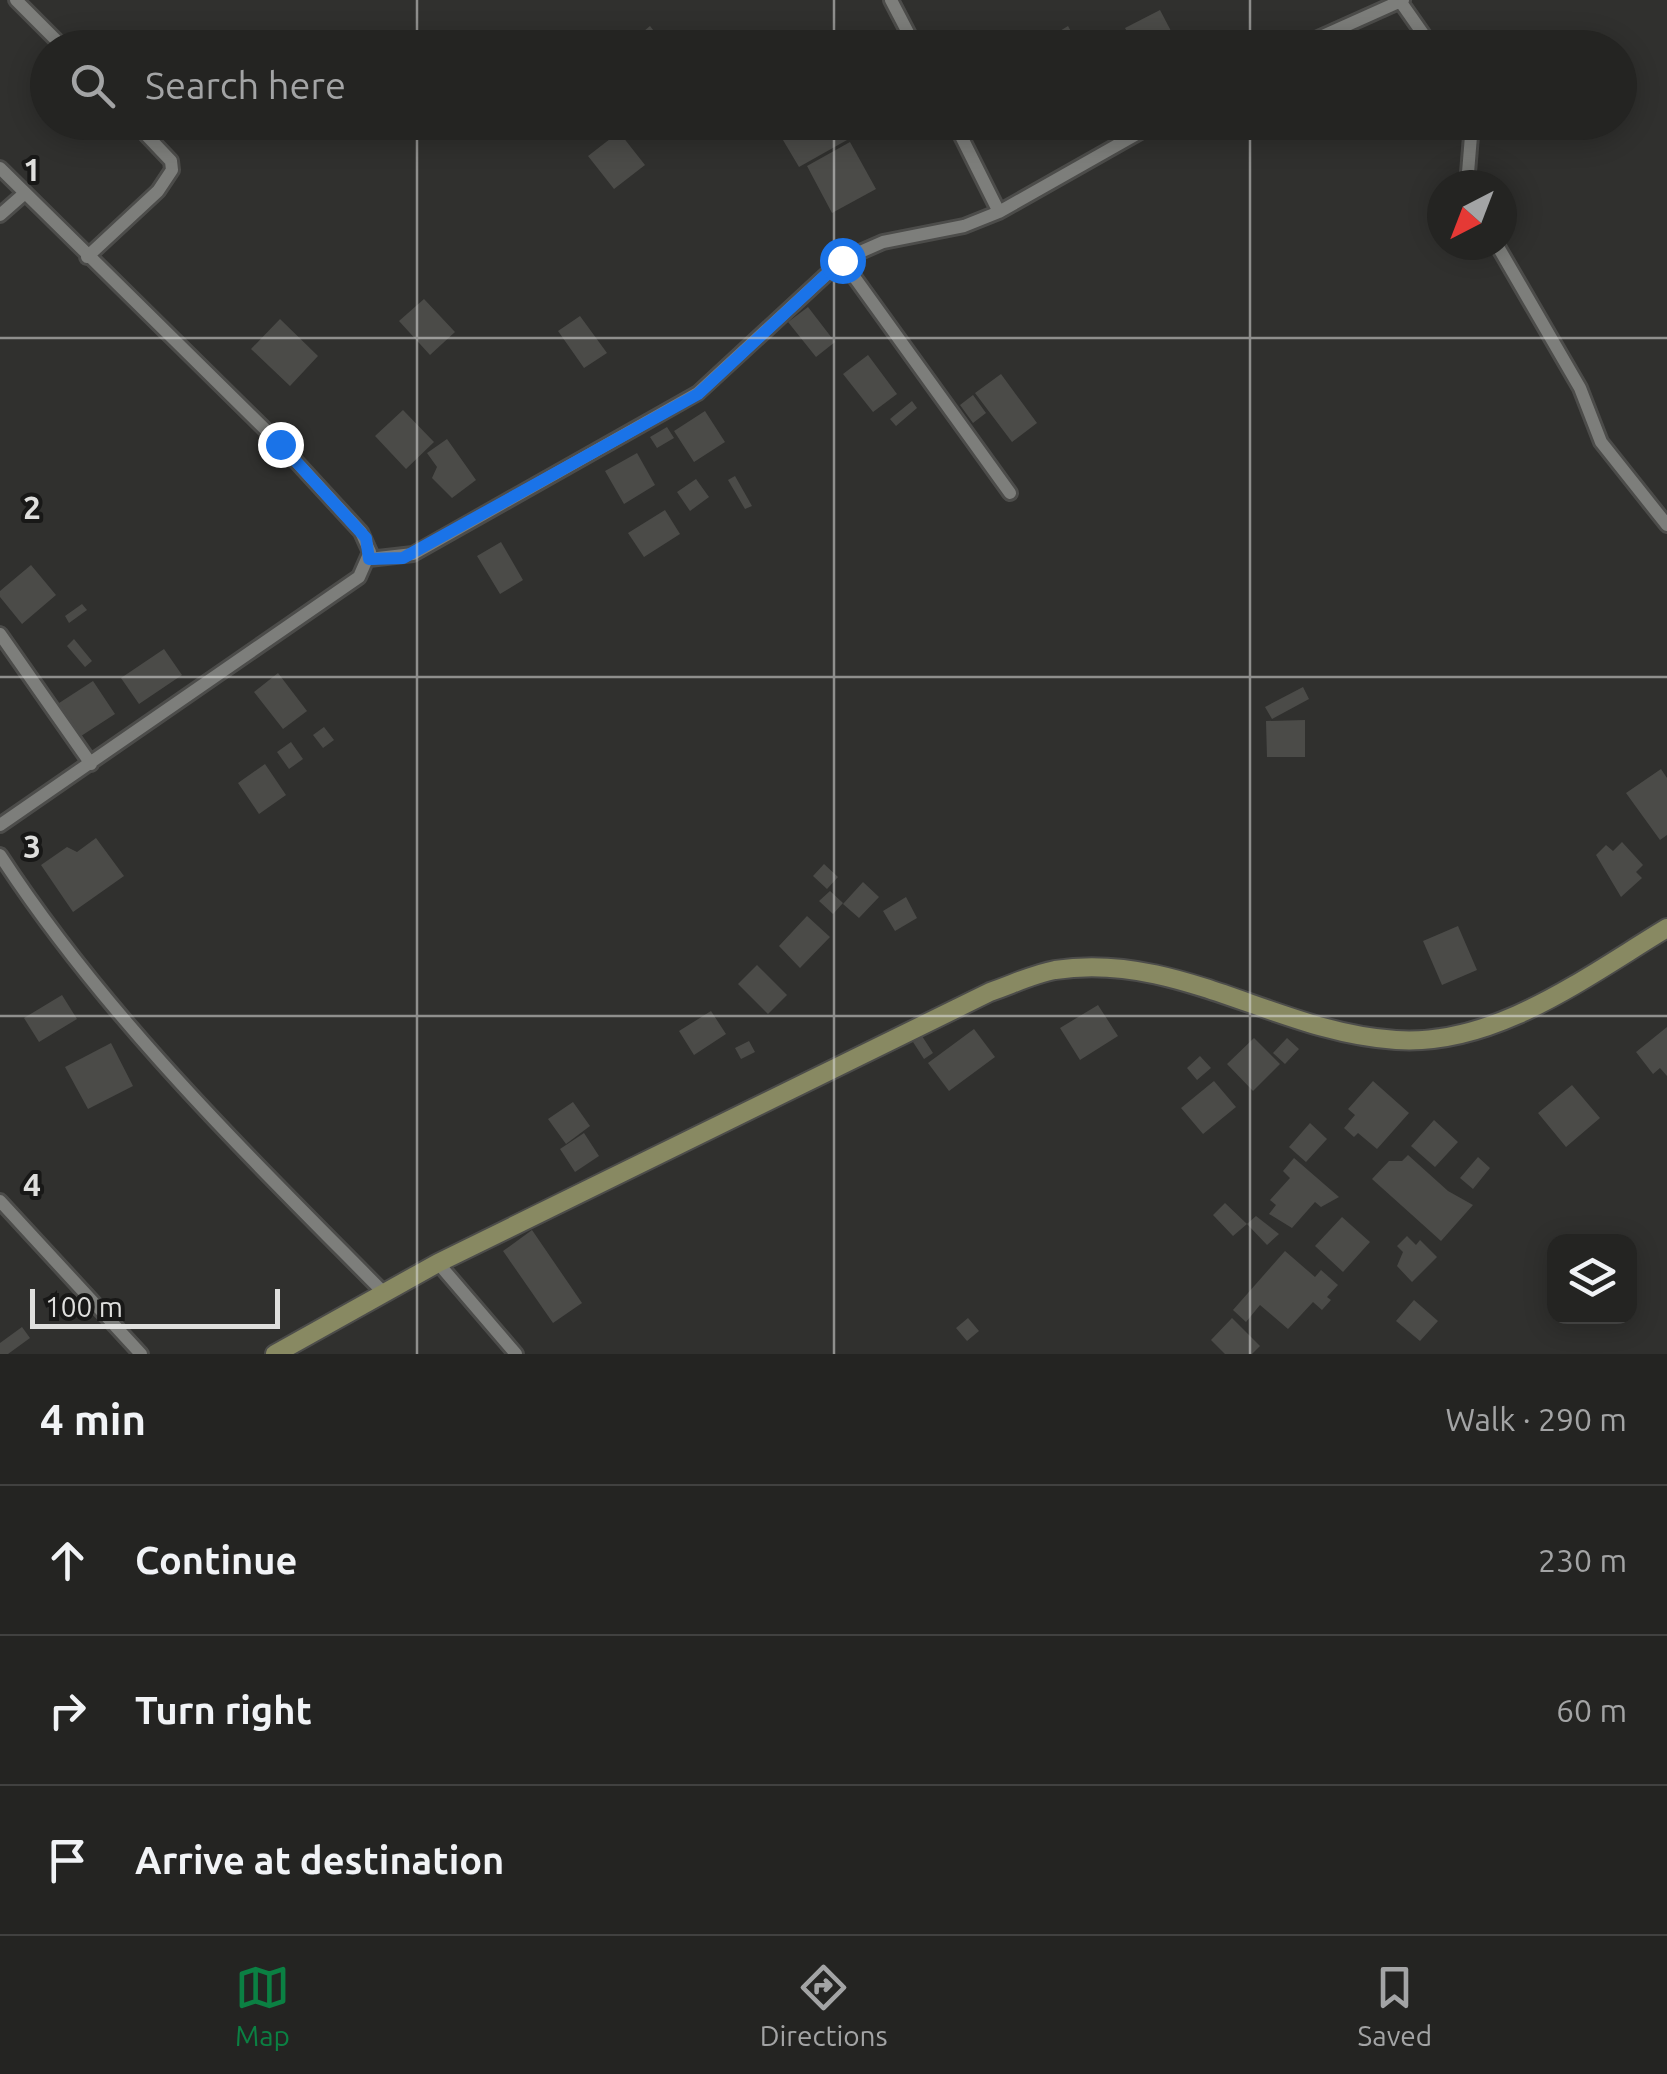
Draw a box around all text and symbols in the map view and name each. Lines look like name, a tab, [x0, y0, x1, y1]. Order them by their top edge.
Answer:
search box	[30, 30, 1637, 140]
icon: search	[65, 58, 120, 113]
text: Search here	[145, 64, 346, 106]
text: 1	[23, 151, 41, 187]
north arrow	[1427, 170, 1517, 260]
route start	[820, 238, 866, 284]
route end	[258, 422, 304, 468]
text: 2	[23, 489, 41, 525]
text: 3	[23, 828, 41, 864]
text: 4	[23, 1166, 41, 1202]
map controls	[1547, 1234, 1637, 1324]
button: layers	[1547, 1234, 1637, 1324]
scale bar	[30, 1284, 280, 1328]
text: 100 m	[45, 1291, 123, 1322]
text: 4 min	[40, 1396, 146, 1443]
text: Walk · 290 m	[1445, 1401, 1627, 1437]
icon: ahead	[40, 1533, 95, 1588]
text: Continue	[135, 1539, 297, 1581]
text: 230 m	[1538, 1542, 1627, 1578]
icon: right	[40, 1683, 95, 1738]
text: Turn right	[135, 1689, 312, 1731]
text: 60 m	[1556, 1692, 1627, 1728]
icon: arrive	[40, 1833, 95, 1888]
text: Arrive at destination	[135, 1839, 504, 1881]
tab: Map	[235, 1960, 290, 2051]
tab: Directions	[760, 1960, 888, 2051]
tab: Saved	[1358, 1960, 1432, 2051]

